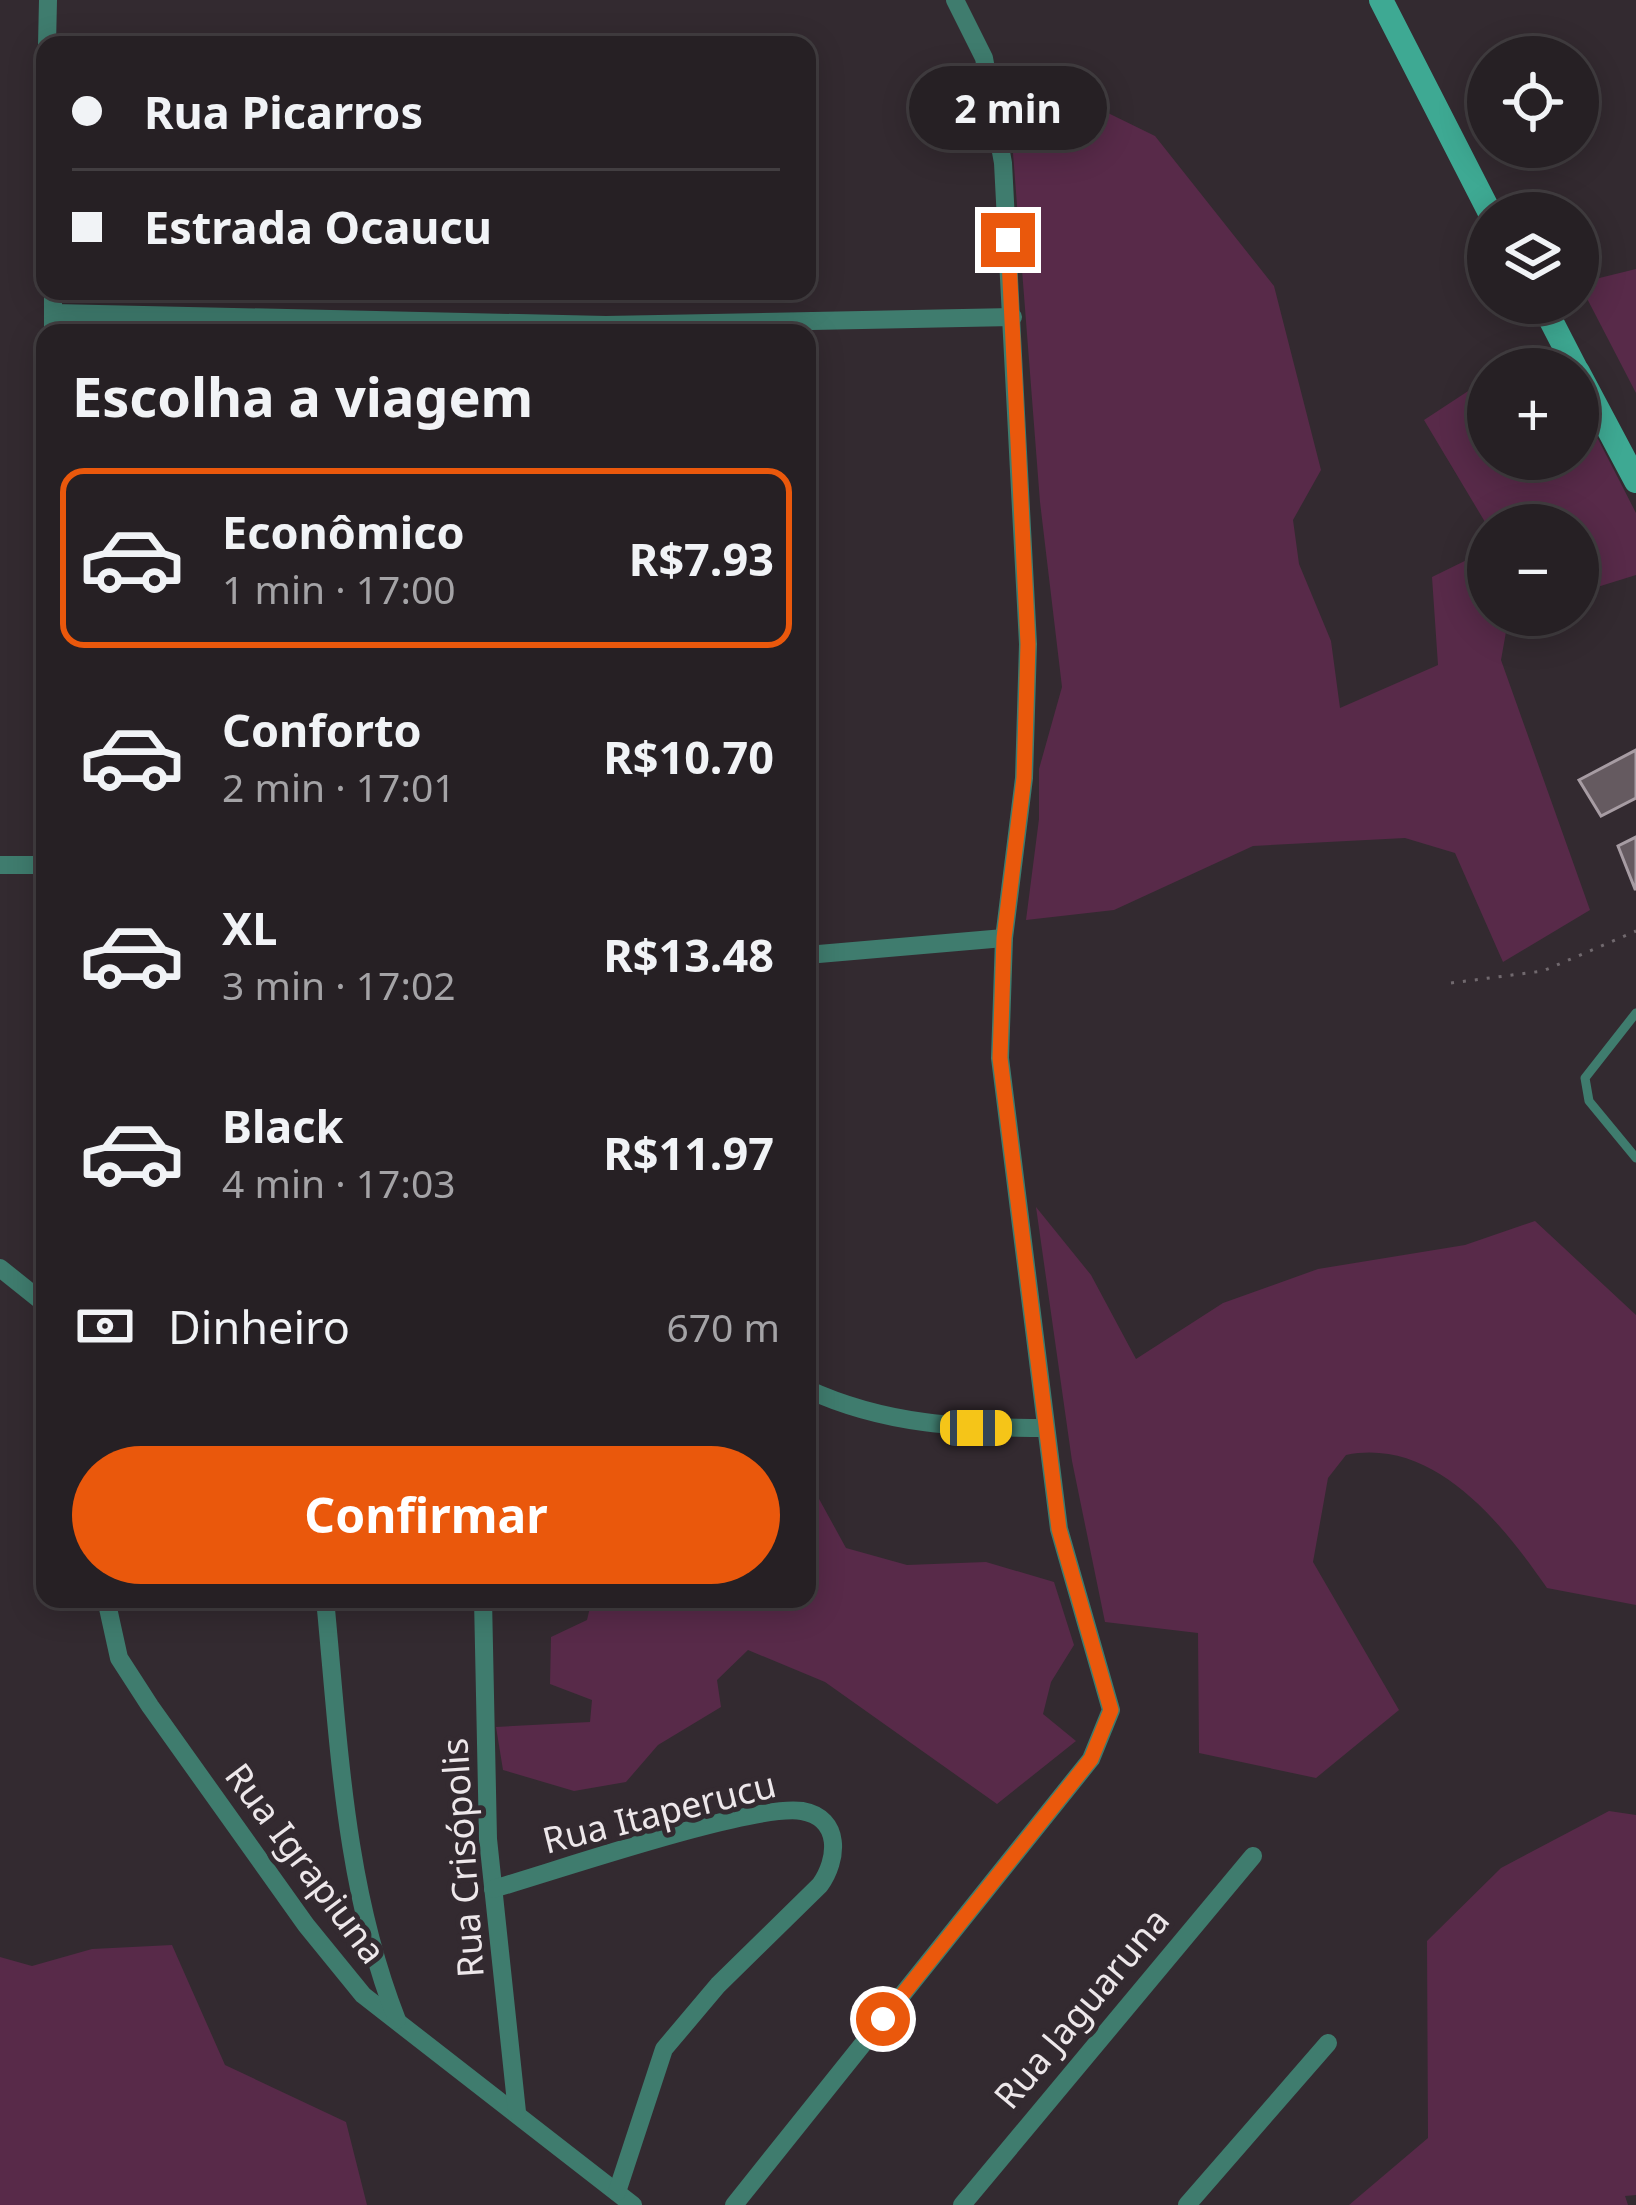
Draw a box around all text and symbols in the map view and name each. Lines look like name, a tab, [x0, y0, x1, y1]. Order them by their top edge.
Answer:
map controls	[1467, 36, 1599, 636]
button: locate	[1467, 36, 1599, 168]
callout: 2 min	[909, 66, 1107, 150]
text: Rua Picarros	[144, 81, 423, 142]
text: 2 min	[954, 81, 1062, 134]
button: layers	[1467, 192, 1599, 324]
text: Estrada Ocaucu	[144, 196, 492, 257]
route end	[981, 213, 1035, 267]
button: +	[1467, 348, 1599, 480]
text: Escolha a viagem	[72, 359, 533, 433]
text: Econômico	[222, 501, 465, 562]
icon: car	[78, 504, 186, 612]
button: −	[1467, 504, 1599, 636]
text: R$7.93	[629, 528, 774, 589]
text: 1 min · 17:00	[222, 562, 456, 615]
text: Conforto	[222, 699, 422, 760]
icon: car	[78, 702, 186, 810]
text: R$10.70	[603, 726, 774, 787]
text: 2 min · 17:01	[222, 760, 456, 813]
text: XL	[222, 897, 277, 958]
icon: car	[78, 900, 186, 1008]
text: R$13.48	[603, 924, 774, 985]
text: 3 min · 17:02	[222, 958, 456, 1011]
text: Black	[222, 1095, 343, 1156]
icon: car	[78, 1098, 186, 1206]
text: R$11.97	[603, 1122, 774, 1183]
text: 4 min · 17:03	[222, 1156, 456, 1209]
icon: cash	[72, 1293, 138, 1359]
text: Dinheiro	[168, 1296, 350, 1357]
text: 670 m	[666, 1300, 780, 1353]
car	[940, 1410, 1012, 1446]
button: Confirmar	[72, 1446, 780, 1584]
street label: Rua Crisópolis	[429, 1737, 495, 1979]
street label: Rua Igrapiuna	[215, 1753, 397, 1973]
street label: Rua Itaperucu	[537, 1759, 781, 1865]
street label: Rua Jaguaruna	[982, 1897, 1180, 2119]
route start	[856, 1992, 910, 2046]

